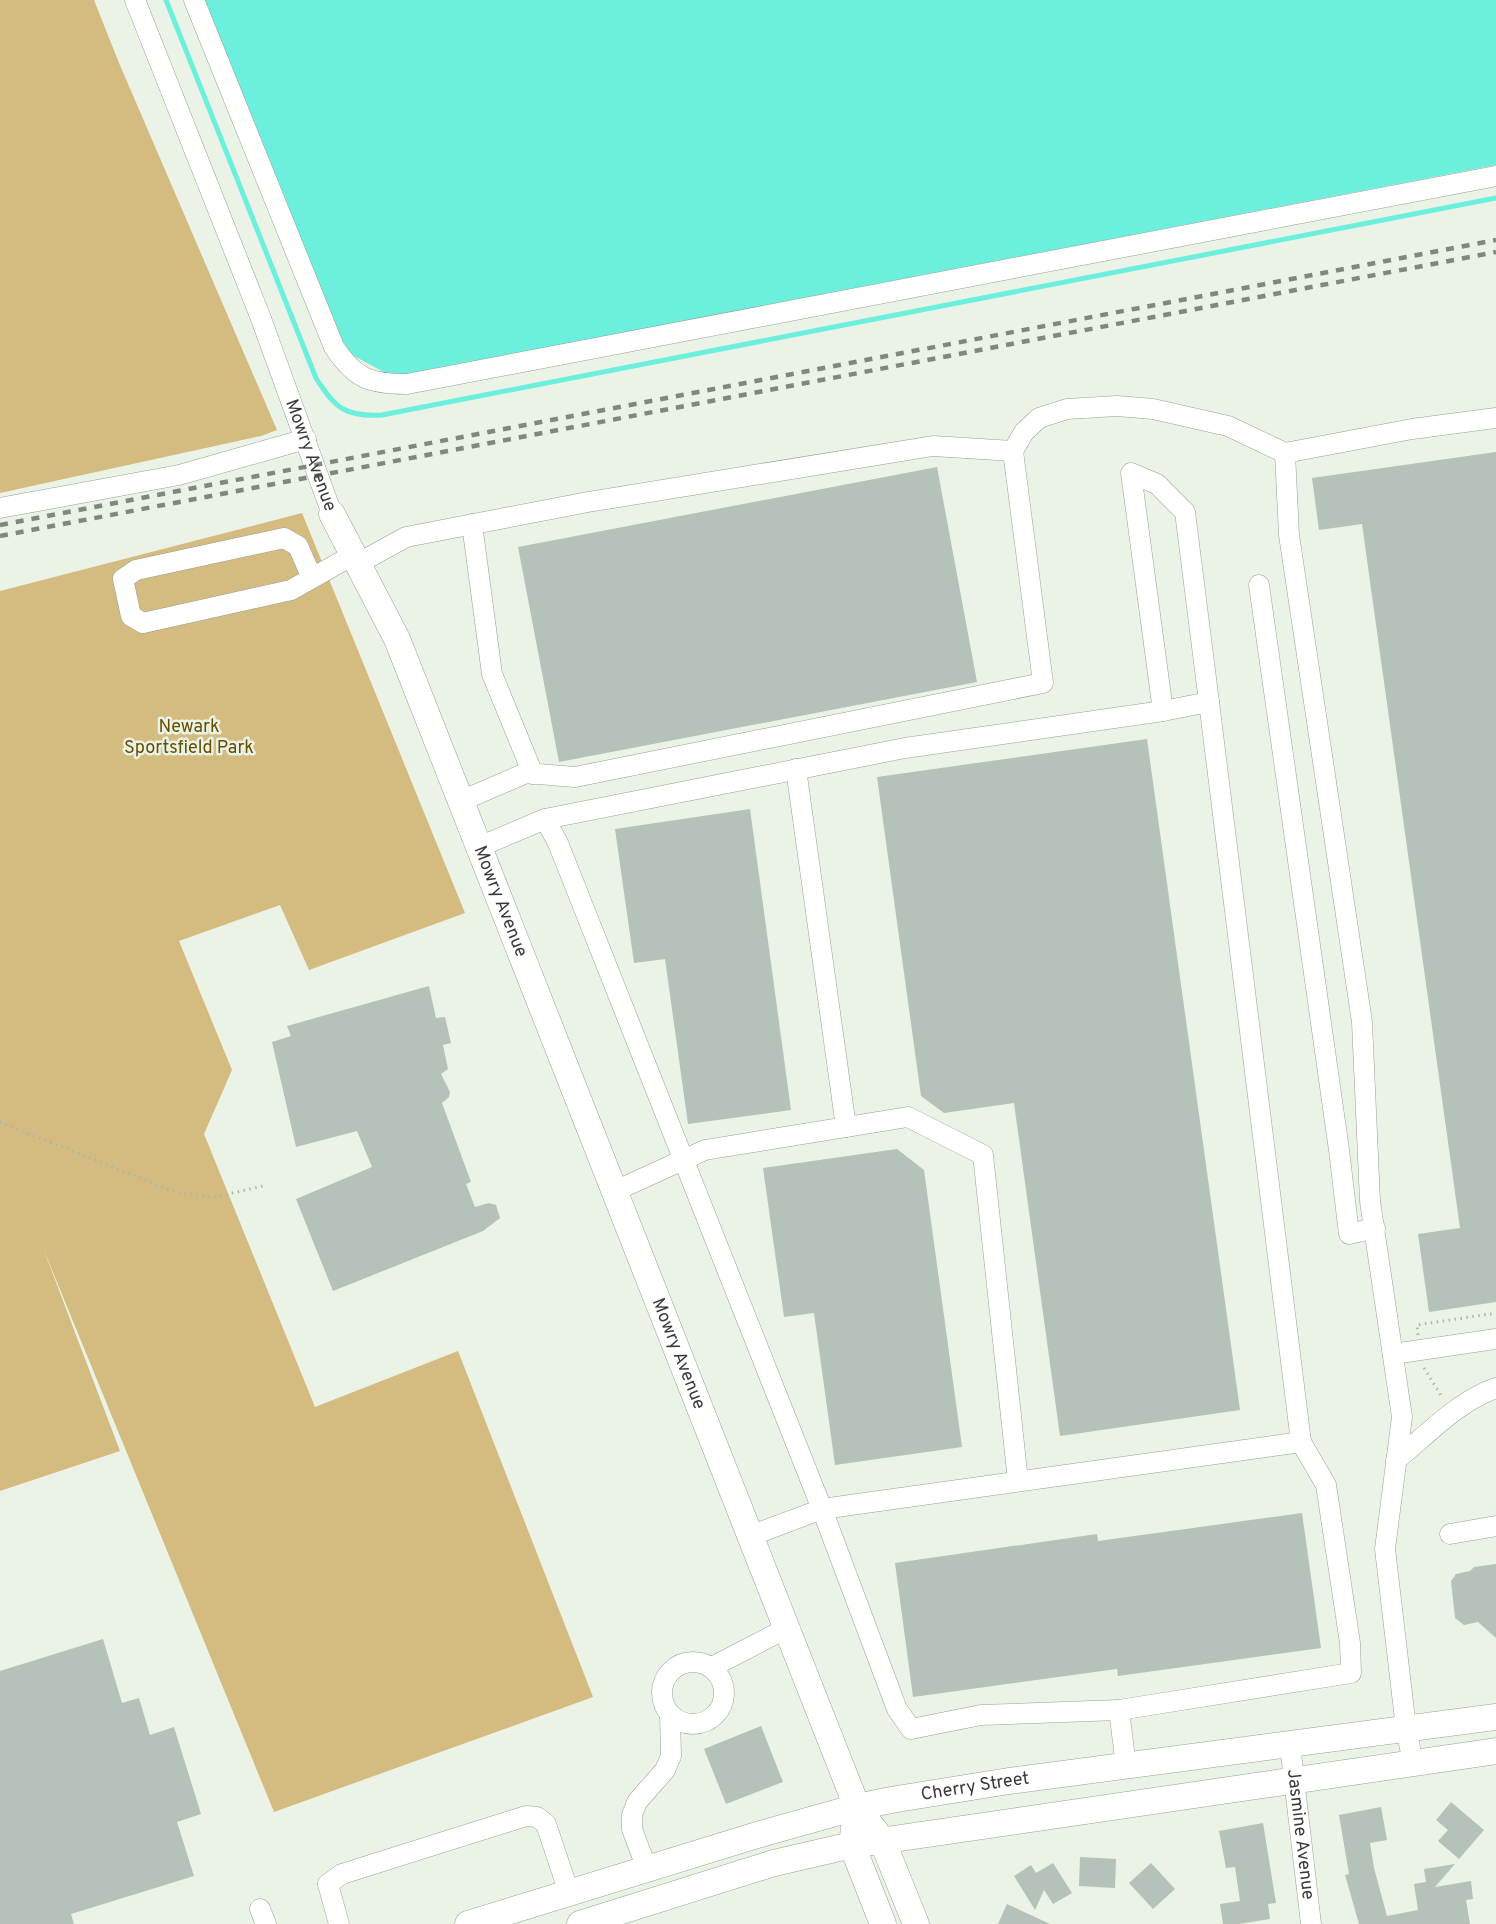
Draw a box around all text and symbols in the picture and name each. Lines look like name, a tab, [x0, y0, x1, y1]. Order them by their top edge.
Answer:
street label: Mowry Avenue	[280, 396, 342, 514]
park label: Newark Sportsfield Park	[124, 716, 254, 760]
street label: Mowry Avenue	[468, 843, 533, 960]
street label: Mowry Avenue	[646, 1295, 711, 1413]
street label: Cherry Street	[919, 1767, 1031, 1807]
street label: Jasmine Avenue	[1281, 1768, 1320, 1901]

